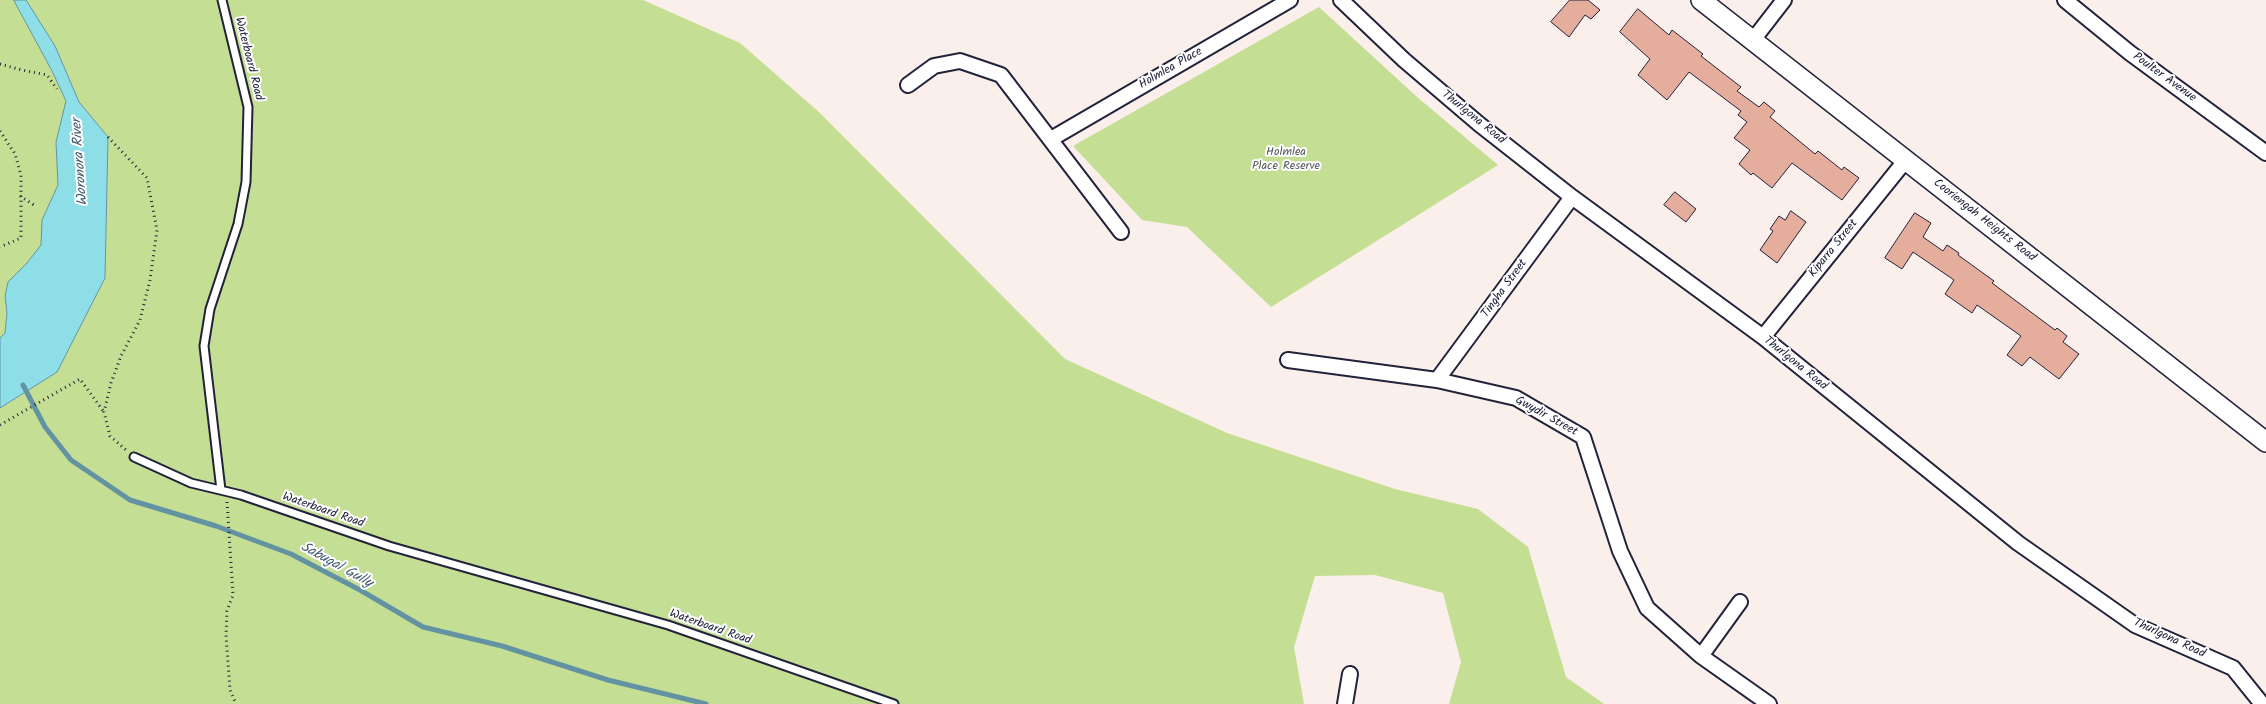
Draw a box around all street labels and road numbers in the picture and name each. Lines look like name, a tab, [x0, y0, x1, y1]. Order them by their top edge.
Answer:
street label: Waterboard Road	[231, 16, 265, 102]
street label: Holmlea Place	[1137, 45, 1205, 93]
street label: Poulter Avenue	[2130, 50, 2198, 106]
street label: Thurlgona Road	[1438, 88, 1508, 148]
street label: Cooriengah Heights Road	[1930, 176, 2038, 266]
street label: Kiparra Street	[1806, 217, 1862, 281]
street label: Tingha Street	[1479, 257, 1531, 321]
street label: Thurlgona Road	[1760, 334, 1830, 394]
street label: Gwydir Street	[1512, 394, 1580, 440]
street label: Waterboard Road	[280, 490, 366, 532]
street label: Waterboard Road	[667, 607, 753, 649]
street label: Thurlgona Road	[2131, 616, 2207, 662]

